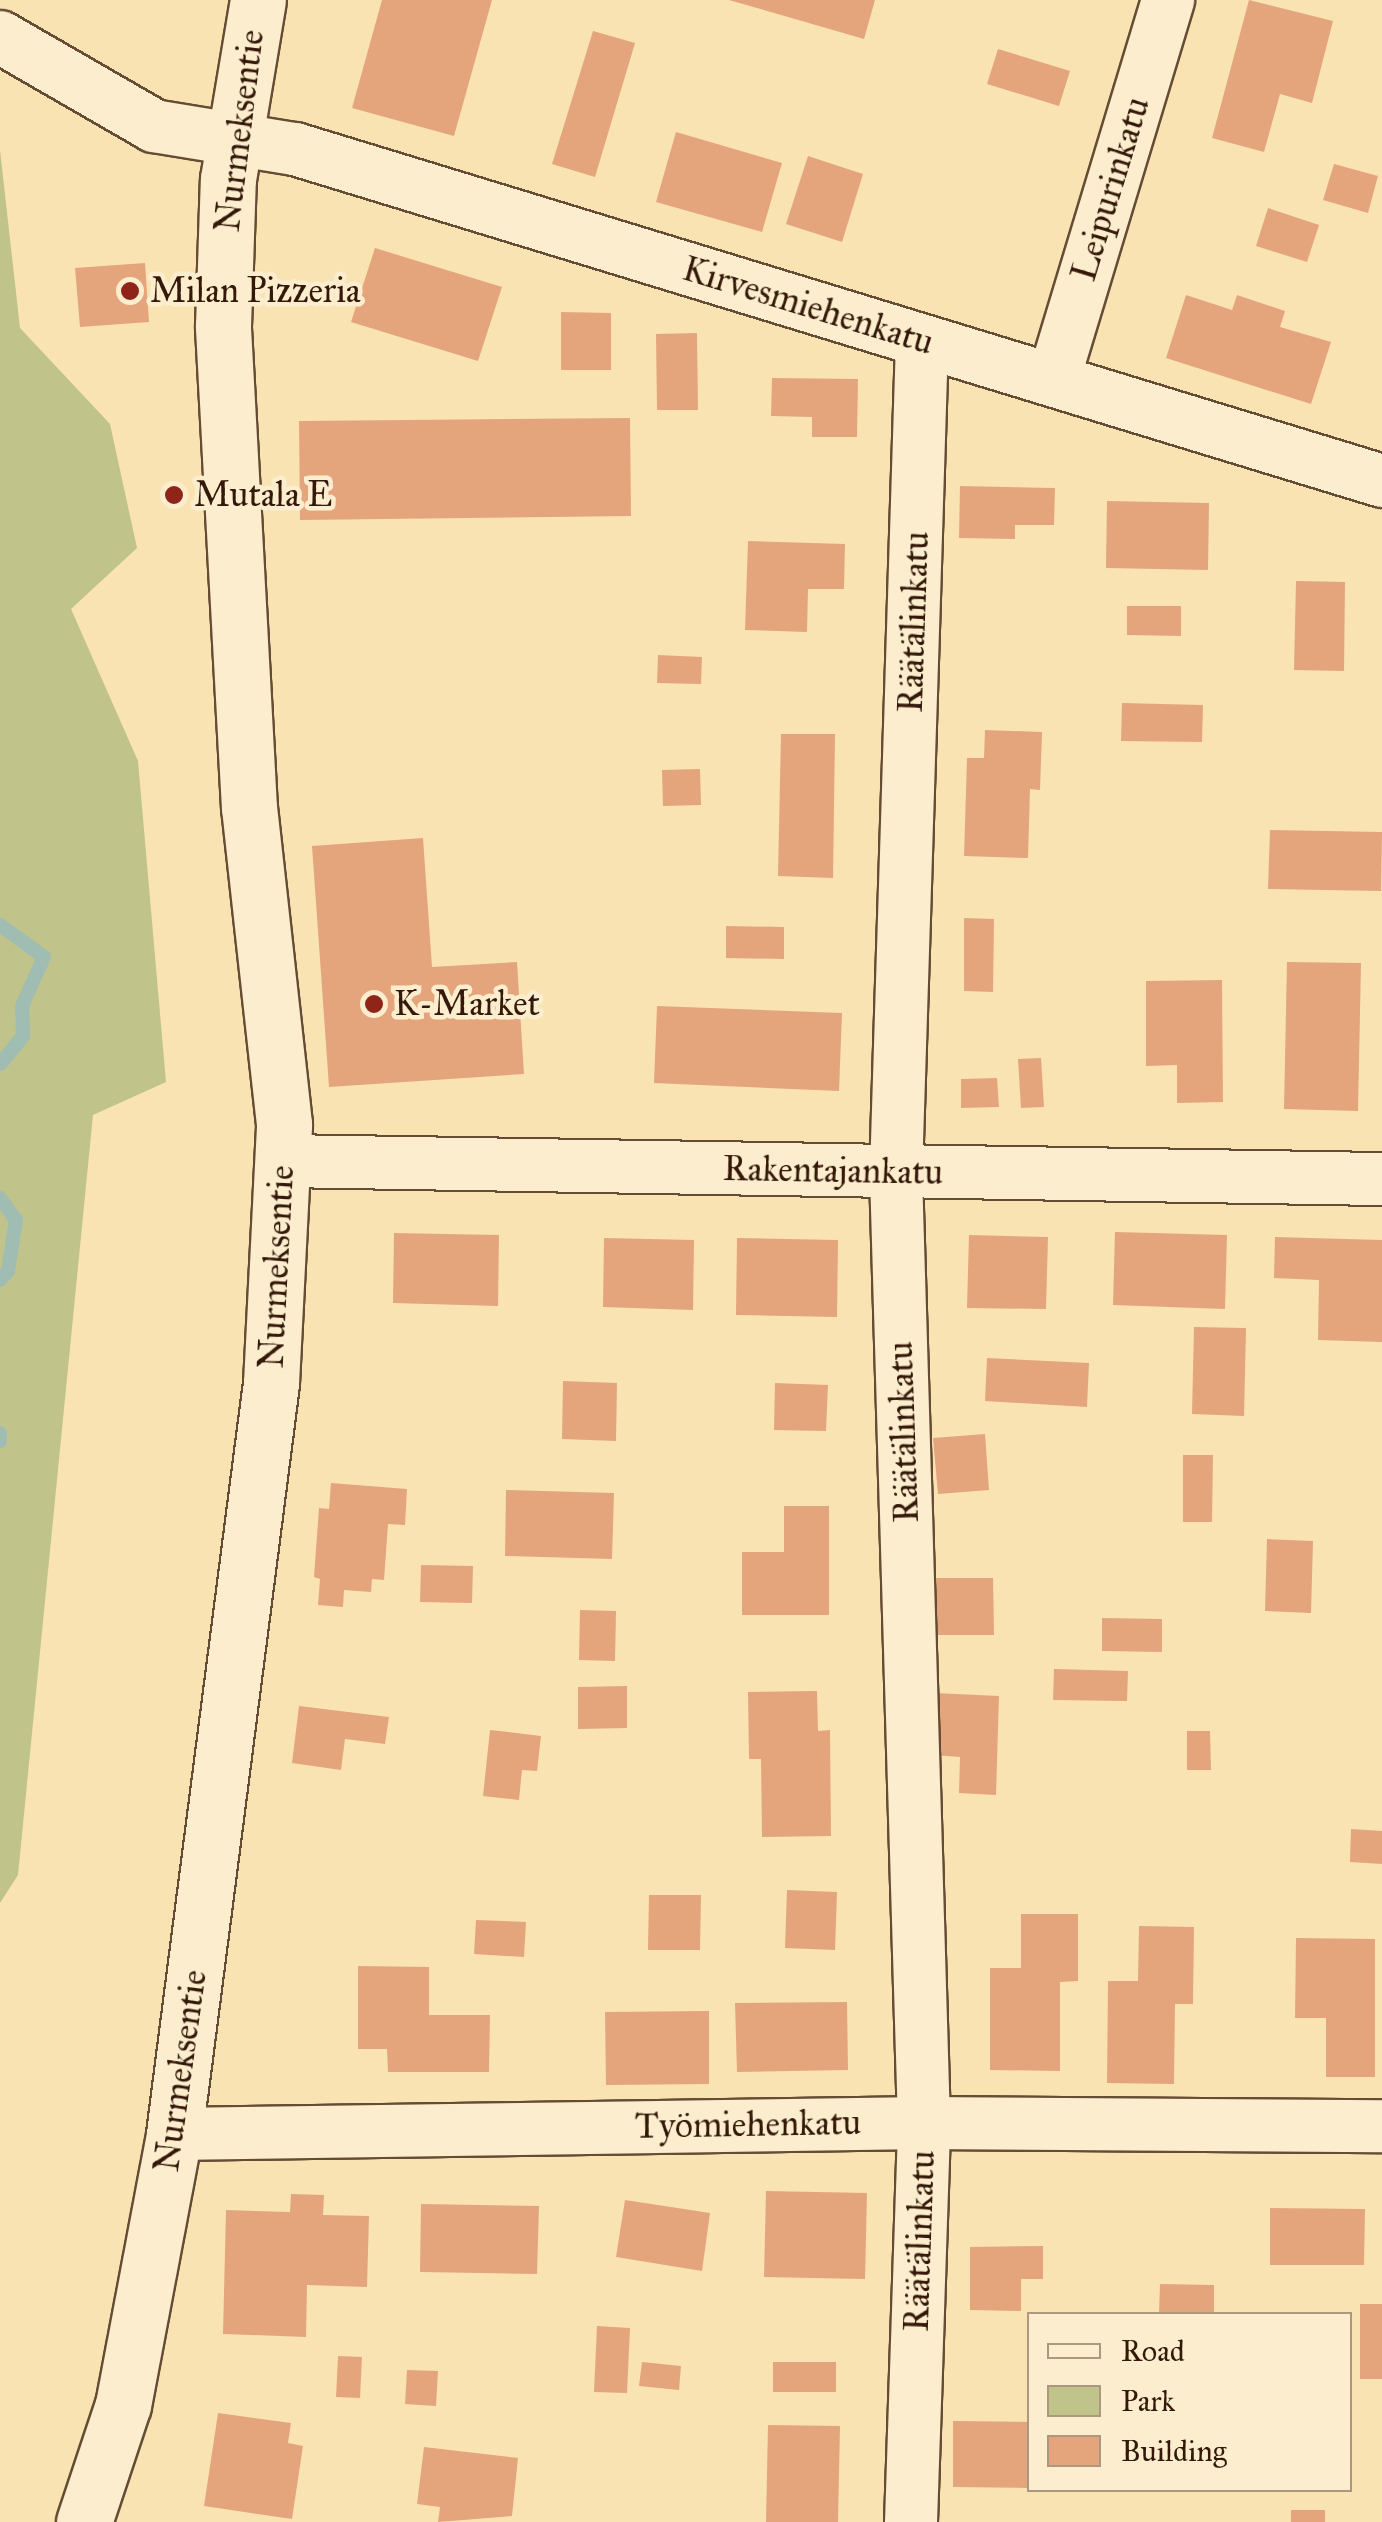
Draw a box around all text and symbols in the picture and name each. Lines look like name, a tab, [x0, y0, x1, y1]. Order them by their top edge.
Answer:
street label: Nurmeksentie	[207, 27, 273, 235]
street label: Leipurinkatu	[1063, 92, 1159, 286]
street label: Kirvesmiehenkatu	[678, 248, 938, 364]
place label: Milan Pizzeria	[150, 270, 361, 312]
marker: Milan Pizzeria	[119, 280, 141, 302]
place label: Mutala E	[194, 474, 332, 516]
marker: Mutala E	[163, 484, 185, 506]
street label: Räätälinkatu	[890, 531, 938, 713]
place label: K-Market	[394, 983, 540, 1025]
marker: K-Market	[363, 993, 385, 1015]
street label: Rakentajankatu	[723, 1148, 943, 1194]
street label: Nurmeksentie	[251, 1164, 303, 1370]
street label: Räätälinkatu	[880, 1341, 928, 1523]
street label: Nurmeksentie	[146, 1967, 216, 2175]
street label: Työmiehenkatu	[635, 2102, 861, 2148]
street label: Räätälinkatu	[896, 2150, 944, 2332]
legend	[1027, 2312, 1352, 2492]
text: Road	[1121, 2333, 1185, 2369]
text: Park	[1121, 2383, 1175, 2419]
text: Building	[1121, 2433, 1227, 2469]

